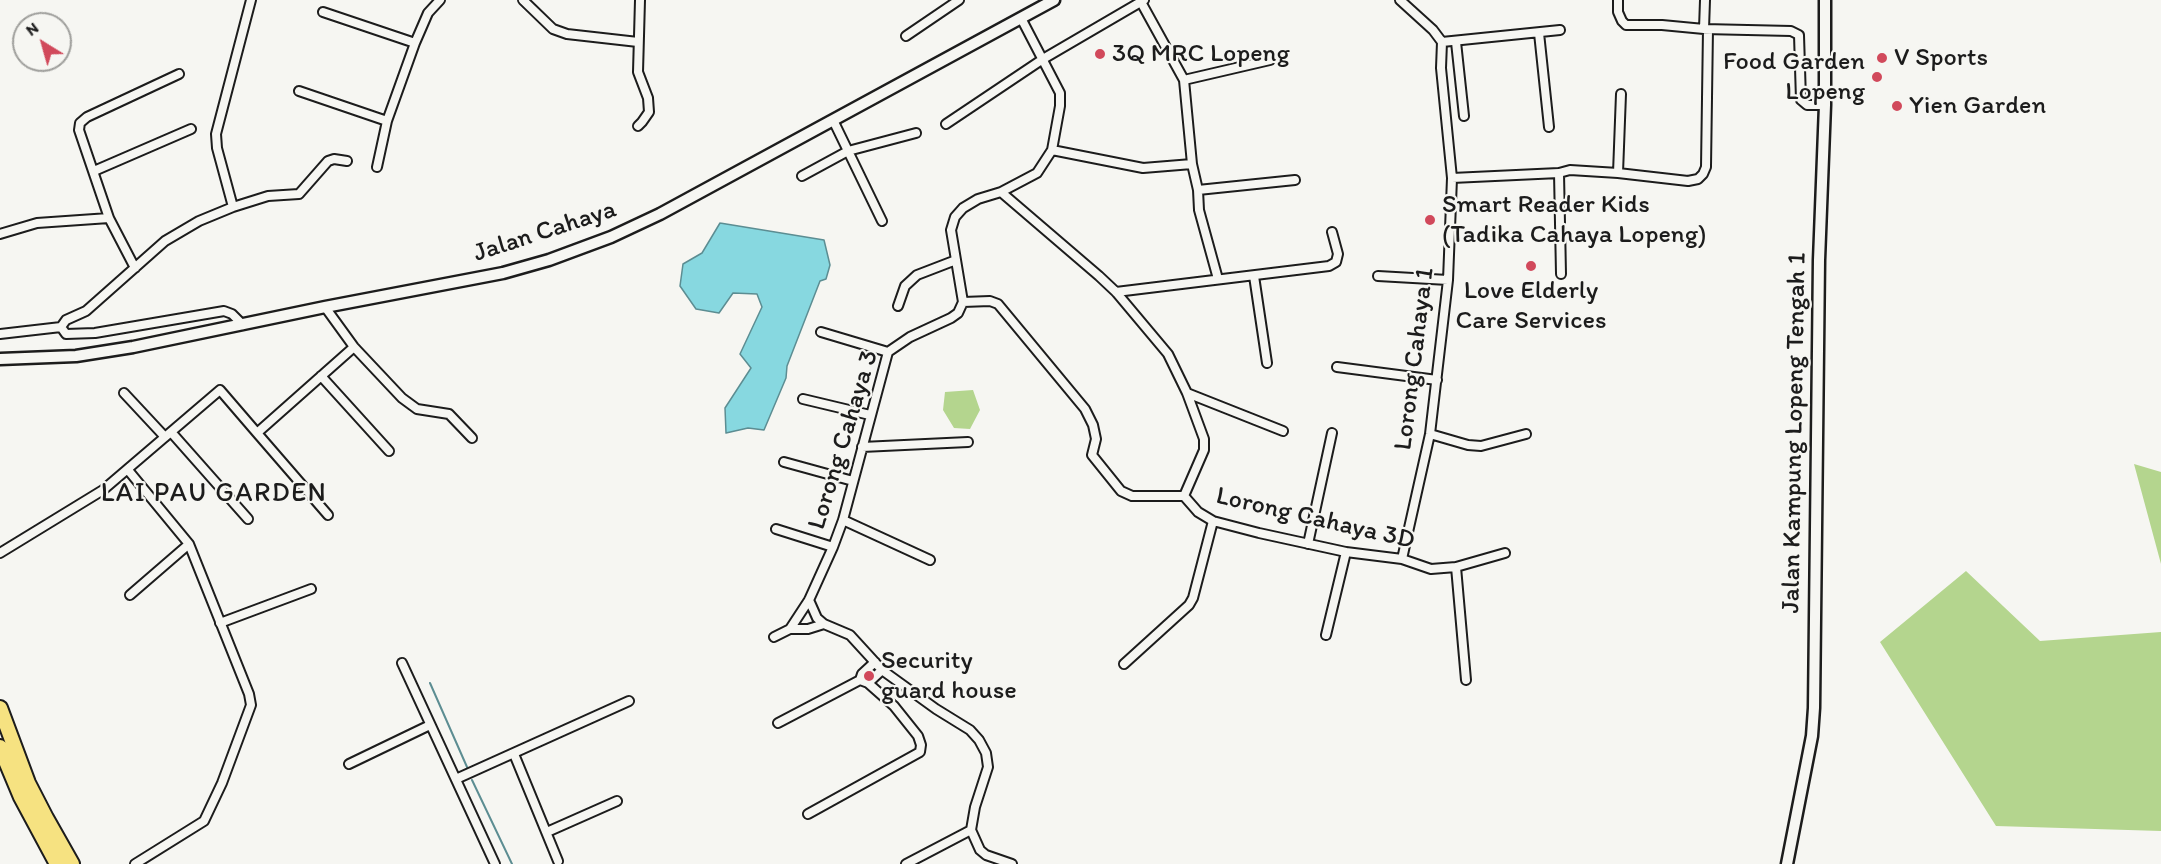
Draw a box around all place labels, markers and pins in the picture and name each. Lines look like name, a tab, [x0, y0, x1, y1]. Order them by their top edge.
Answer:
place label: 3Q MRC Lopeng	[1112, 38, 1290, 70]
place label: V Sports	[1894, 42, 1988, 74]
place label: Food Garden Lopeng	[1723, 46, 1865, 107]
marker: 3Q MRC Lopeng	[1093, 47, 1107, 61]
marker: V Sports	[1875, 51, 1889, 65]
marker: Food Garden Lopeng	[1870, 70, 1884, 84]
place label: Yien Garden	[1909, 90, 2046, 122]
marker: Yien Garden	[1890, 99, 1904, 113]
place label: Smart Reader Kids (Tadika Cahaya Lopeng)	[1442, 189, 1706, 250]
marker: Smart Reader Kids (Tadika Cahaya Lopeng)	[1423, 213, 1437, 227]
marker: Love Elderly Care Services	[1524, 259, 1538, 273]
place label: Love Elderly Care Services	[1455, 275, 1607, 336]
place label: Security guard house	[881, 645, 1017, 706]
marker: Security guard house	[862, 669, 876, 683]

